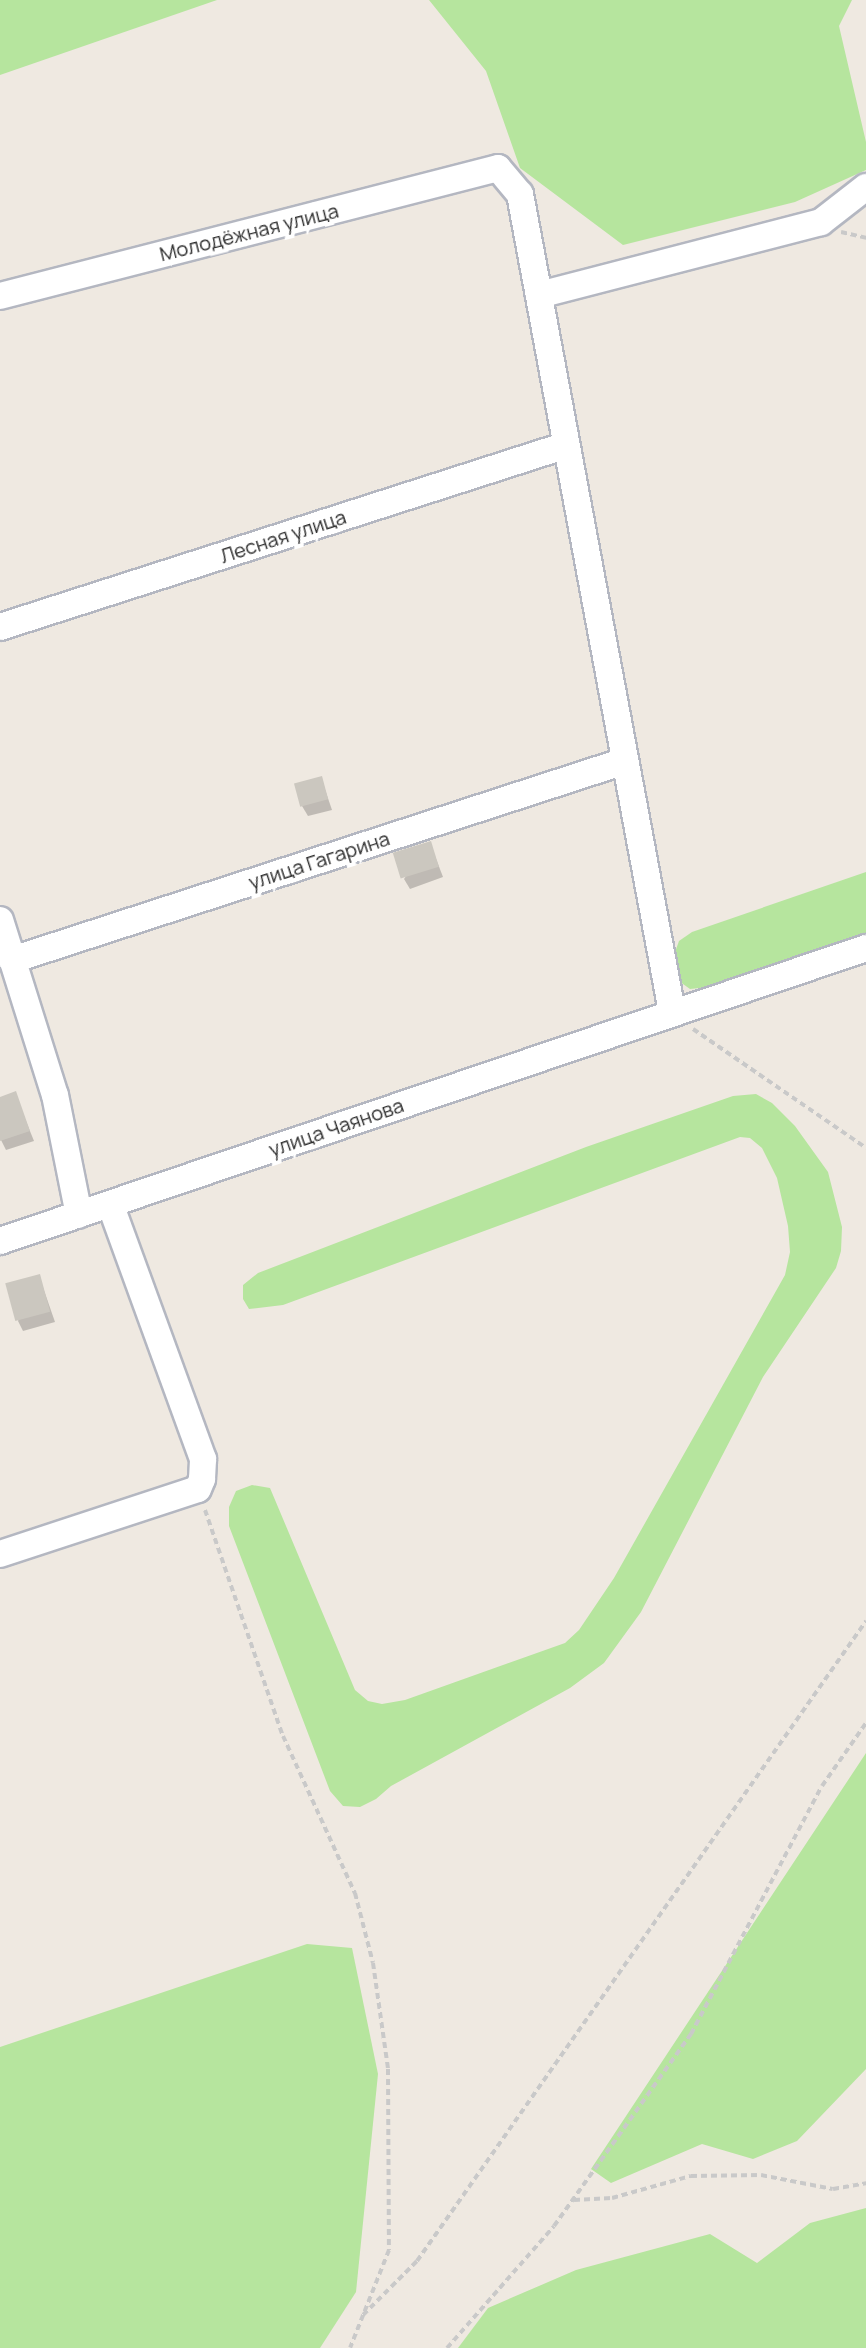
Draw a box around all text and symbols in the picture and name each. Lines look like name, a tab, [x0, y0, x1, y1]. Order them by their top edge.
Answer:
street label: Молодёжная улица	[157, 198, 341, 266]
street label: Лесная улица	[217, 504, 349, 568]
street label: улица Гагарина	[245, 826, 393, 894]
street label: улица Чаянова	[265, 1093, 407, 1161]

